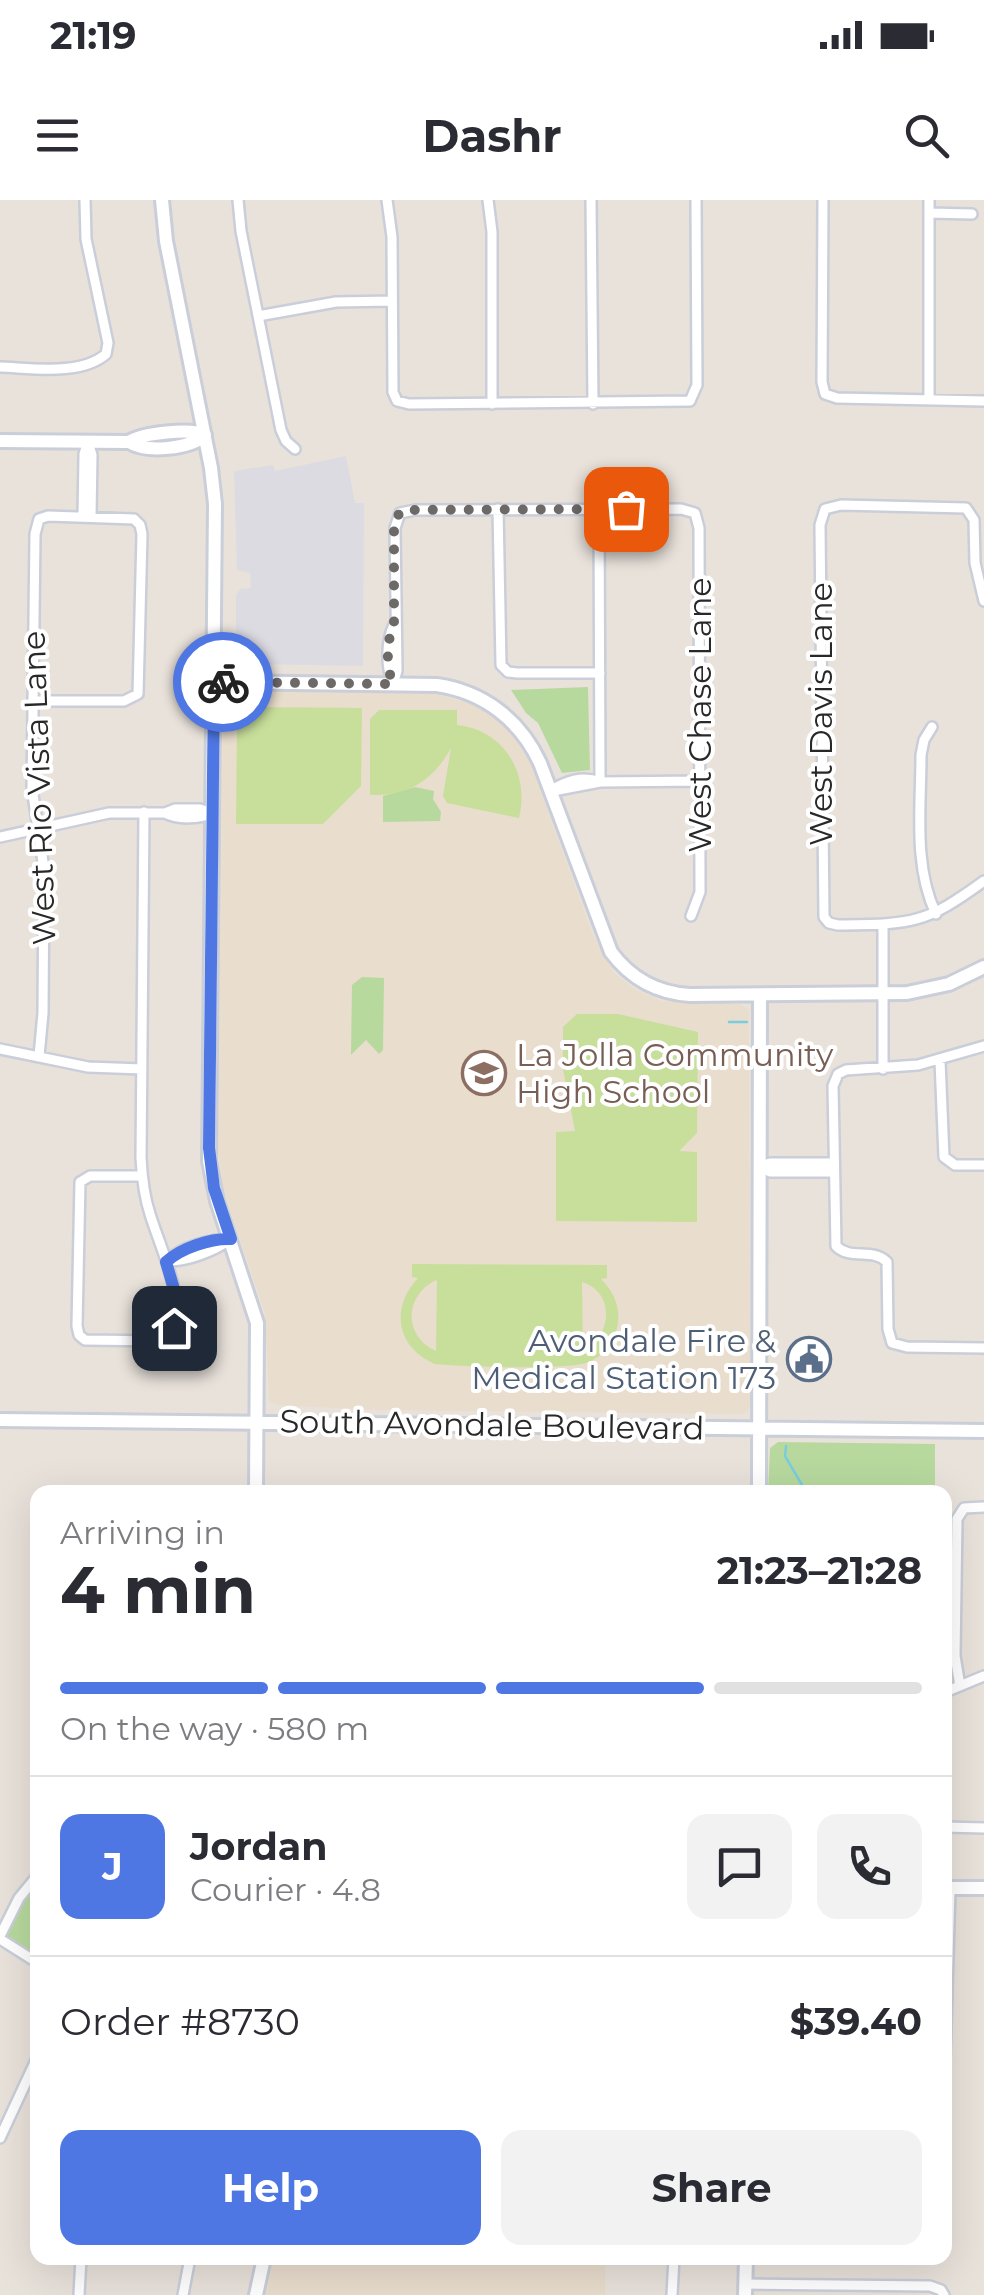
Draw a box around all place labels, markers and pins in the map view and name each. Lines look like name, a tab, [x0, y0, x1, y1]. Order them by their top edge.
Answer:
pin	[584, 467, 669, 552]
place label: La Jolla Community High School	[516, 1035, 834, 1111]
school or university icon: La Jolla Community High School	[461, 1050, 507, 1096]
pin	[132, 1286, 217, 1371]
place label: Avondale Fire & Medical Station 173	[471, 1321, 776, 1397]
public building icon: Avondale Fire & Medical Station 173	[786, 1336, 832, 1382]

